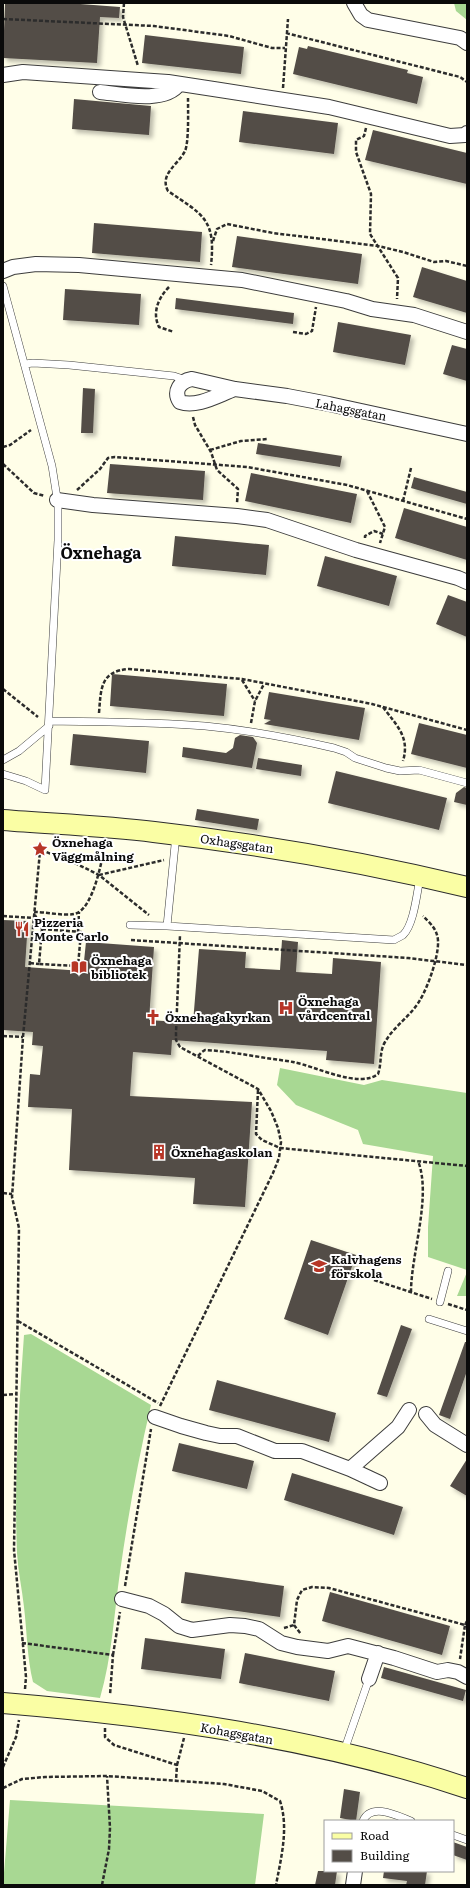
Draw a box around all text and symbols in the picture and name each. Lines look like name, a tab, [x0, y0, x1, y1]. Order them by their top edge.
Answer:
street label: Lahagsgatan	[314, 393, 388, 425]
district label: Öxnehaga	[60, 540, 142, 564]
street label: Oxhagsgatan	[199, 829, 275, 857]
place label: Öxnehaga Väggmålning	[52, 833, 134, 865]
place icon: Öxnehaga Väggmålning	[31, 840, 49, 858]
place label: Pizzeria Monte Carlo	[34, 913, 109, 945]
restaurant icon: Pizzeria Monte Carlo	[13, 920, 31, 938]
place label: Öxnehaga bibliotek	[91, 951, 152, 983]
library icon: Öxnehaga bibliotek	[70, 958, 88, 976]
place label: Öxnehaga vårdcentral	[298, 992, 371, 1024]
hospital icon: Öxnehaga vårdcentral	[277, 999, 295, 1017]
church icon: Öxnehagakyrkan	[144, 1008, 162, 1026]
place label: Öxnehagakyrkan	[165, 1008, 271, 1026]
building icon: Öxnehagaskolan	[150, 1143, 168, 1161]
place label: Öxnehagaskolan	[171, 1143, 273, 1161]
place label: Kalvhagens förskola	[331, 1250, 402, 1282]
school or university icon: Kalvhagens förskola	[310, 1257, 328, 1275]
street label: Kohagsgatan	[199, 1718, 275, 1748]
legend	[324, 1820, 454, 1872]
text: Road	[360, 1826, 390, 1844]
text: Building	[360, 1846, 410, 1864]

